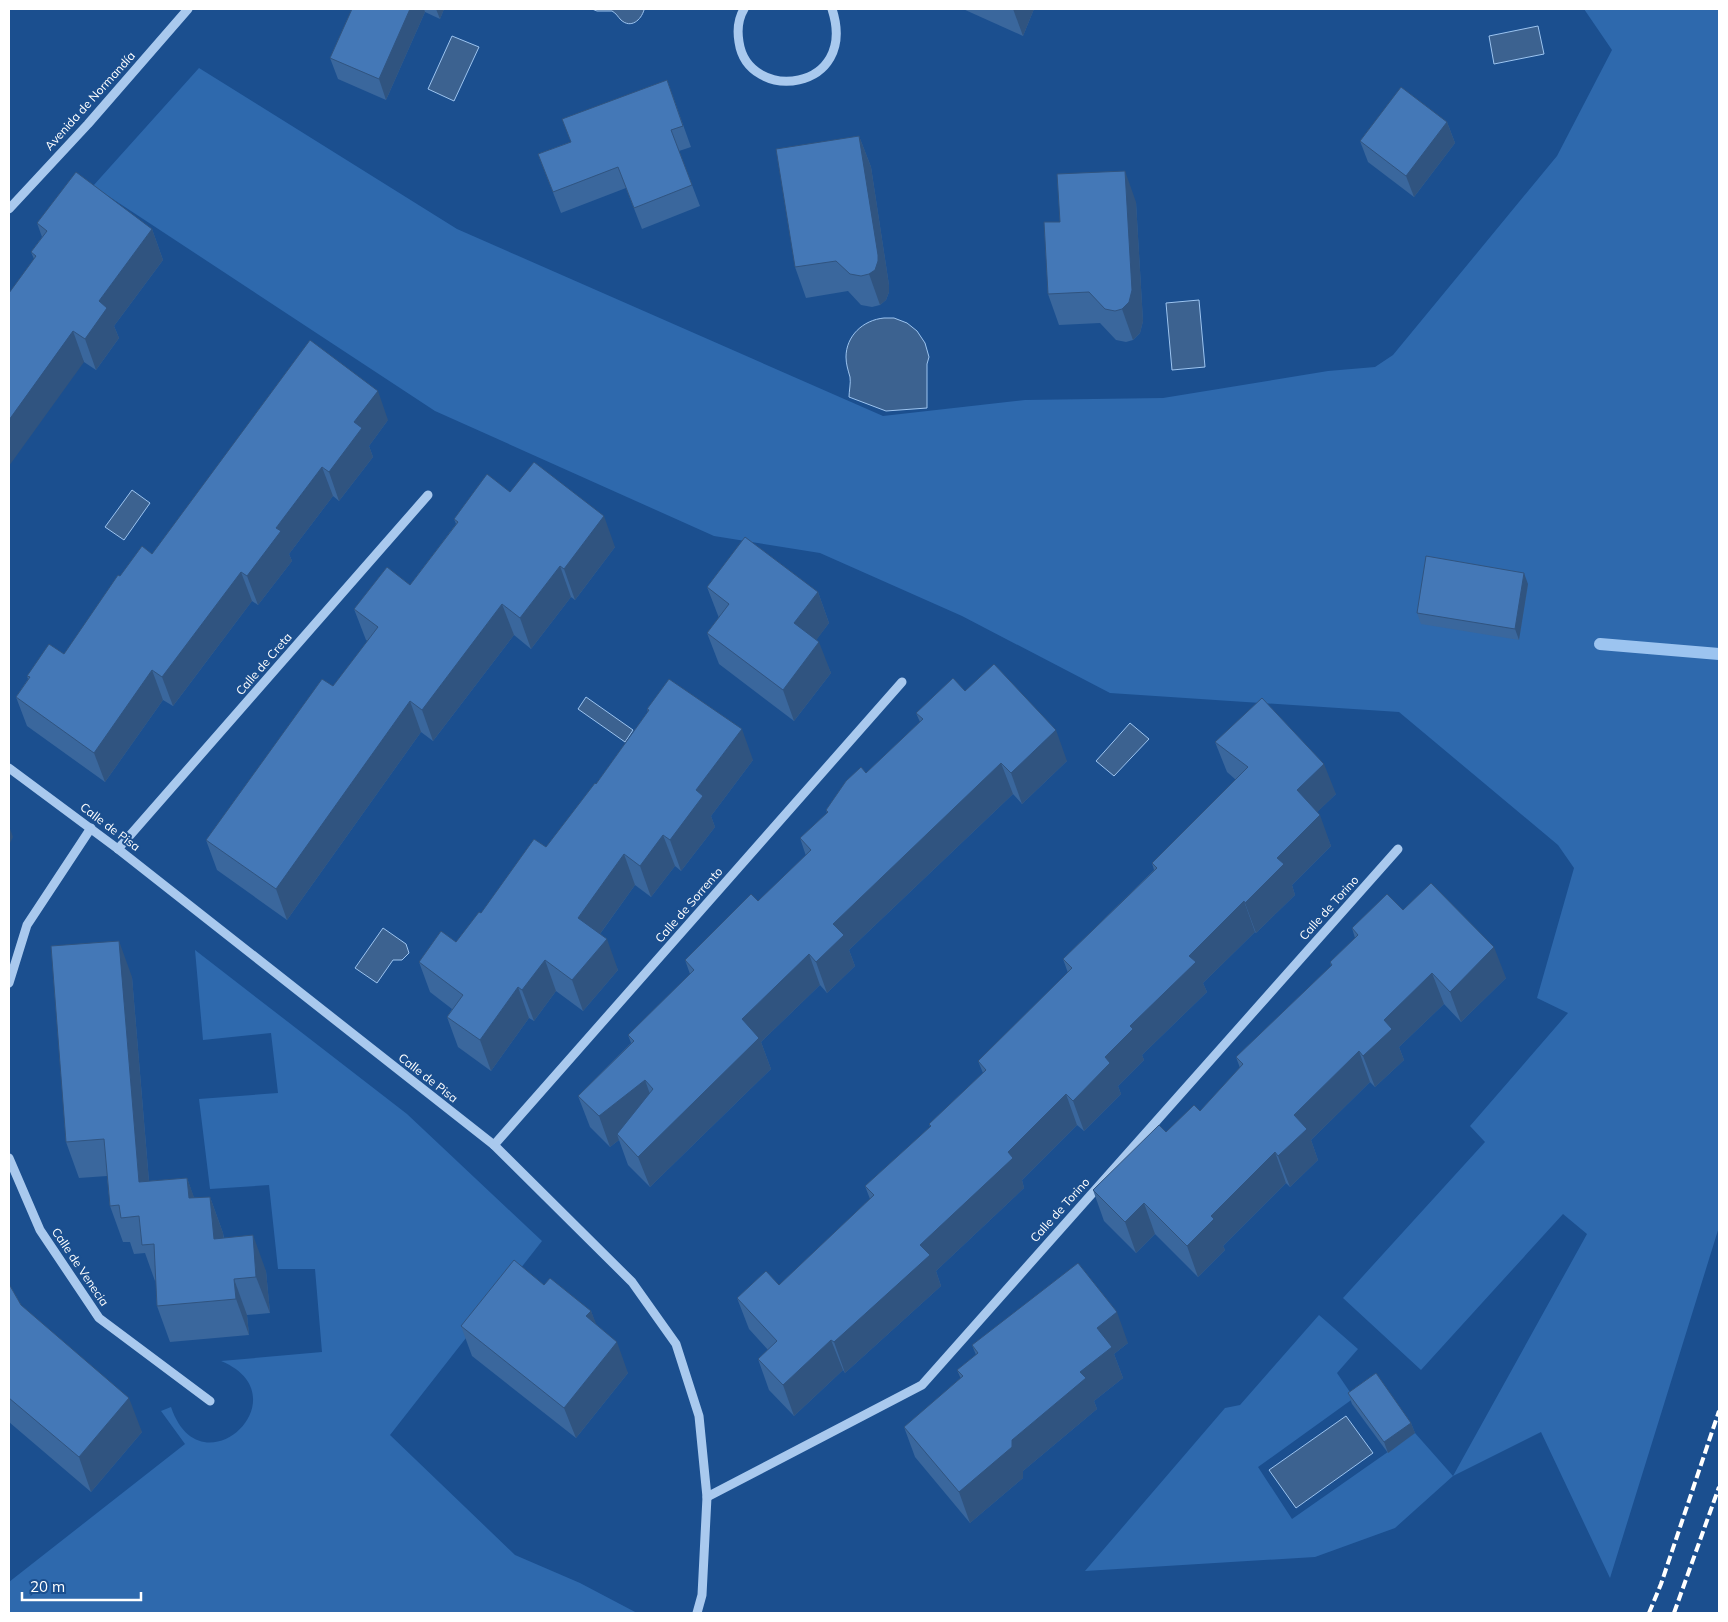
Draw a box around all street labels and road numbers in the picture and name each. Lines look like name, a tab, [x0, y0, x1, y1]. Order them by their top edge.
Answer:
street label: Avenida de Normandía	[41, 48, 138, 153]
street label: Calle de Creta	[232, 629, 295, 698]
street label: Calle de Pisa	[77, 799, 143, 854]
street label: Calle de Sorrento	[652, 864, 726, 945]
street label: Calle de Torino	[1296, 872, 1362, 943]
street label: Calle de Pisa	[396, 1050, 461, 1105]
street label: Calle de Torino	[1027, 1174, 1093, 1245]
street label: Calle de Venecia	[49, 1225, 112, 1309]

